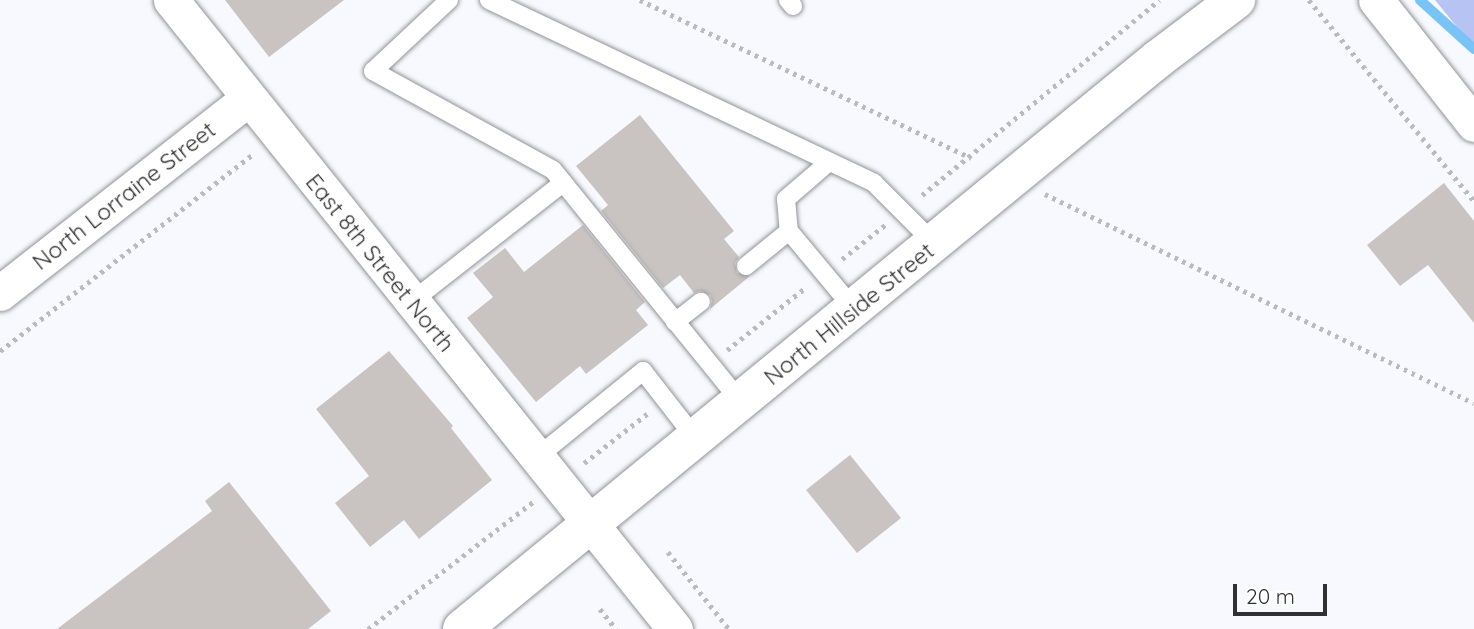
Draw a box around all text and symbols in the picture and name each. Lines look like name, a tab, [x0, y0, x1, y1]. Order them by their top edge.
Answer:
street label: North Lorraine Street	[27, 116, 221, 276]
street label: East 8th Street North	[300, 168, 460, 358]
street label: North Hillside Street	[759, 237, 939, 391]
scale bar	[1236, 570, 1330, 614]
text: 20 m	[1246, 583, 1295, 609]

